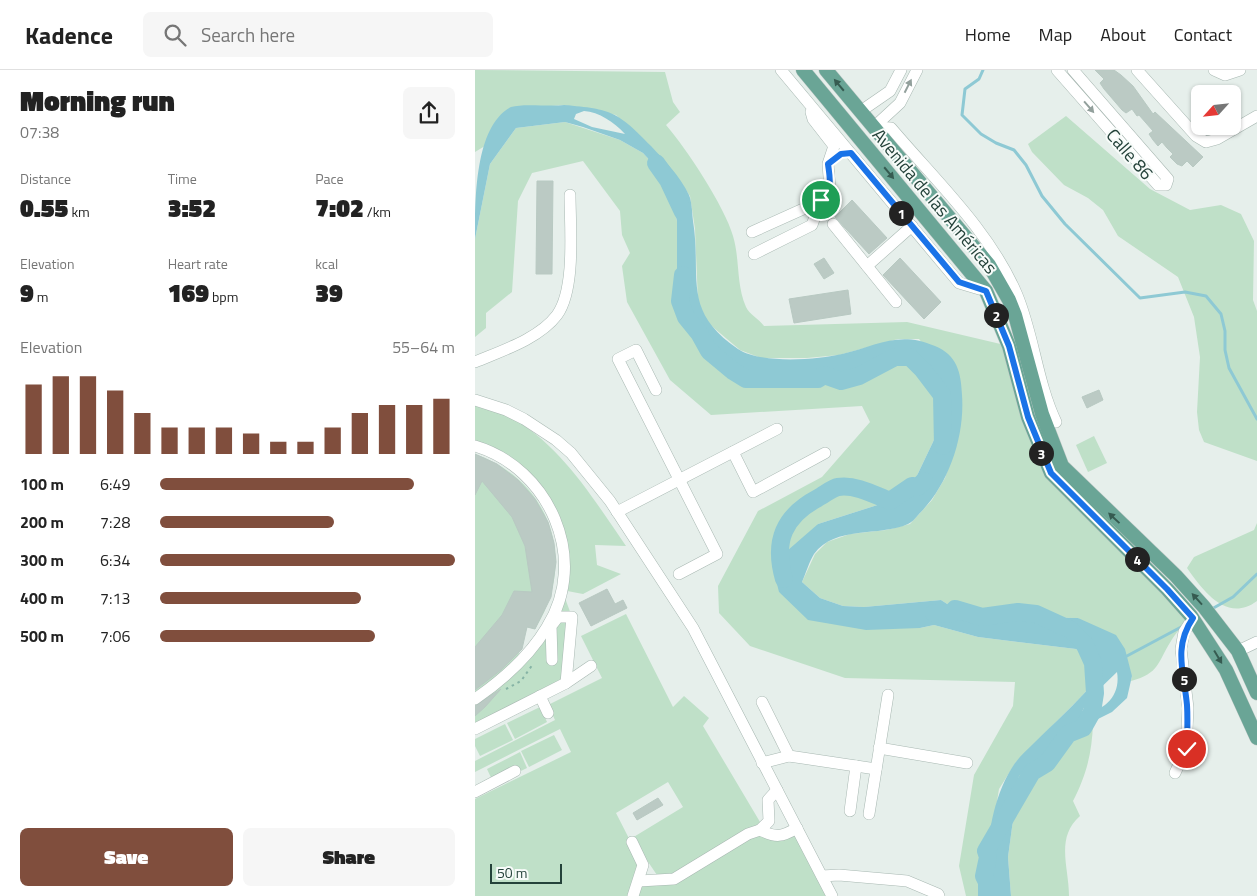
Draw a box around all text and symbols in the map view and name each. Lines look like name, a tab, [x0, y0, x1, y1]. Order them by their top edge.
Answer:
search box	[143, 12, 493, 57]
text: Kadence	[25, 17, 113, 53]
text: Search here	[201, 20, 295, 49]
icon: search	[161, 21, 189, 49]
text: Home	[965, 21, 1011, 48]
text: Map	[1039, 21, 1072, 48]
text: About	[1100, 21, 1146, 48]
text: Contact	[1174, 21, 1232, 48]
text: Morning run	[20, 79, 175, 122]
one-way arrow	[834, 79, 845, 92]
one-way arrow	[904, 79, 912, 93]
north arrow	[1191, 85, 1241, 135]
map controls	[1191, 85, 1241, 135]
button: share	[403, 87, 455, 139]
one-way arrow	[1083, 100, 1095, 112]
text: 07:38	[20, 120, 59, 144]
street label: Avenida de las Américas	[866, 122, 1004, 280]
street label: Calle 86	[1100, 122, 1160, 186]
one-way arrow	[884, 167, 895, 180]
text: Distance	[20, 168, 71, 189]
text: Time	[168, 168, 197, 189]
text: Pace	[315, 168, 344, 189]
pin	[800, 179, 842, 221]
icon: arrive	[807, 186, 835, 214]
text: 0.55	[20, 189, 68, 227]
text: 3:52	[168, 189, 216, 227]
text: 7:02	[315, 189, 364, 227]
pin: 1	[889, 200, 913, 226]
text: km	[68, 201, 90, 222]
text: /km	[364, 201, 391, 222]
text: 1	[898, 203, 905, 224]
text: Elevation	[20, 253, 74, 274]
text: Heart rate	[168, 253, 228, 274]
text: kcal	[315, 253, 338, 274]
text: 9	[20, 274, 34, 312]
text: 169	[168, 274, 209, 312]
text: 39	[315, 274, 343, 312]
text: m	[34, 286, 49, 307]
text: bpm	[209, 286, 238, 307]
pin: 2	[983, 302, 1009, 328]
text: 2	[993, 305, 1000, 326]
text: Elevation	[20, 335, 82, 359]
text: 55–64 m	[392, 335, 455, 359]
pin: 3	[1029, 440, 1053, 466]
text: 3	[1038, 443, 1045, 464]
text: 100 m	[20, 472, 64, 496]
text: 6:49	[100, 472, 130, 496]
text: 200 m	[20, 510, 64, 534]
text: 7:28	[100, 510, 130, 534]
one-way arrow	[1109, 512, 1121, 524]
pin: 4	[1125, 546, 1149, 572]
text: 300 m	[20, 548, 64, 572]
text: 6:34	[100, 548, 130, 572]
text: 4	[1134, 549, 1141, 570]
text: 400 m	[20, 586, 64, 610]
text: 7:13	[100, 586, 130, 610]
one-way arrow	[1192, 593, 1203, 606]
text: 500 m	[20, 624, 64, 648]
text: 7:06	[100, 624, 130, 648]
one-way arrow	[1214, 650, 1223, 663]
pin: 5	[1171, 666, 1197, 692]
text: 5	[1181, 669, 1188, 690]
pin	[1166, 728, 1208, 770]
icon: check	[1173, 735, 1201, 763]
button: Save	[20, 828, 233, 886]
button: Share	[243, 828, 455, 886]
scale bar	[490, 861, 563, 884]
text: 50 m	[497, 862, 527, 883]

